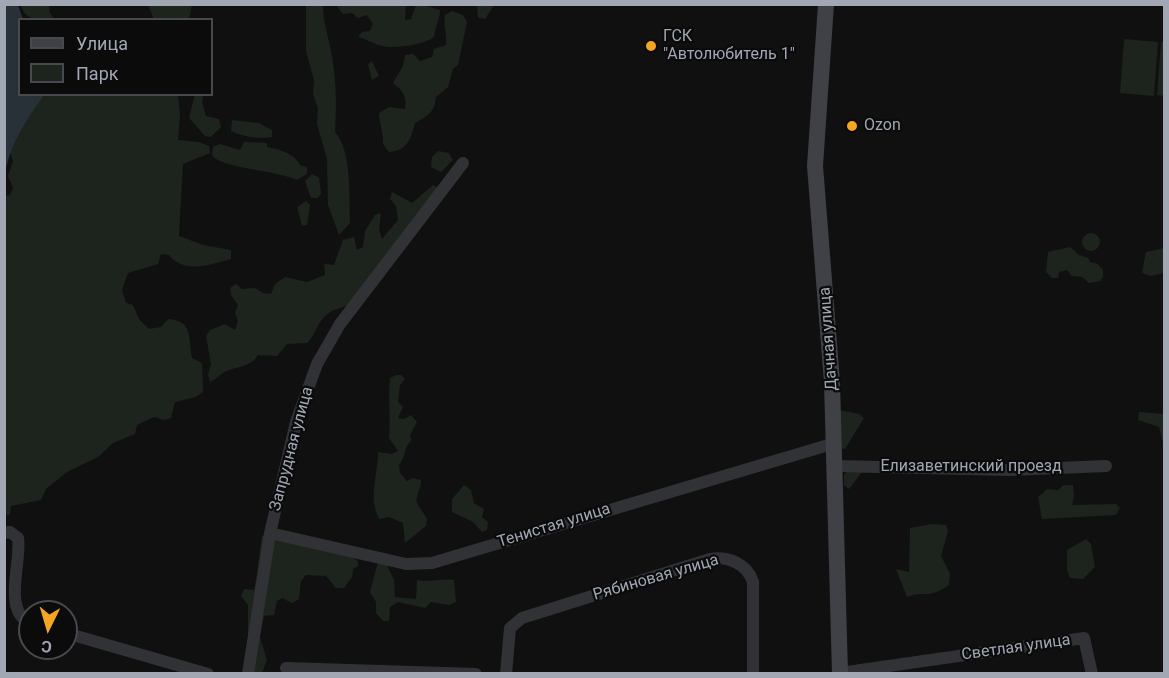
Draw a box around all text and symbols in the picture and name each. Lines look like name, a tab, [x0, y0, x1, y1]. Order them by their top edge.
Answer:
legend	[18, 18, 213, 96]
place label: ГСК "Автолюбитель 1"	[663, 27, 795, 65]
text: Улица	[76, 33, 128, 54]
marker: ГСК "Автолюбитель 1"	[644, 39, 658, 53]
text: Парк	[76, 63, 118, 84]
place label: Ozon	[864, 116, 901, 136]
marker: Ozon	[845, 119, 859, 133]
street label: Дачная улица	[816, 286, 842, 392]
street label: Запрудная улица	[266, 385, 318, 513]
street label: Елизаветинский проезд	[880, 457, 1062, 477]
street label: Тенистая улица	[495, 500, 613, 552]
street label: Рябиновая улица	[591, 551, 721, 605]
north arrow	[18, 600, 78, 660]
street label: Светлая улица	[960, 631, 1072, 665]
text: С	[41, 637, 53, 656]

